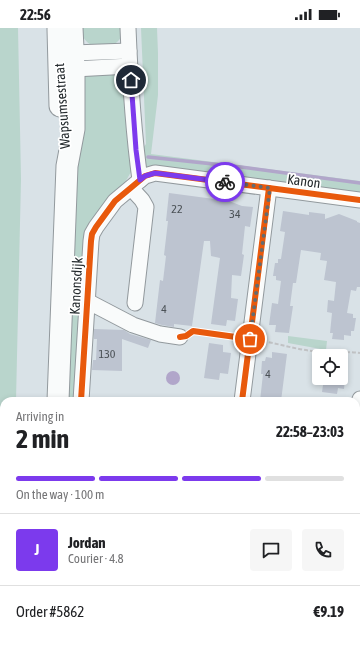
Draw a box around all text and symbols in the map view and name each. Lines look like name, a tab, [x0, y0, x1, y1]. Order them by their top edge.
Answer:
text: 22:56	[20, 6, 51, 23]
street label: Wapsumsestraat	[51, 63, 73, 149]
pin	[114, 63, 148, 97]
icon: home	[120, 69, 142, 91]
courier	[205, 162, 245, 202]
icon: bike	[214, 171, 236, 193]
street label: Kanon	[286, 171, 322, 191]
house number: 22	[171, 202, 183, 216]
house number: 34	[229, 207, 241, 221]
street label: Kanonsdijk	[67, 257, 85, 315]
house number: 4	[161, 302, 167, 316]
pin	[233, 322, 267, 356]
icon: bag	[239, 328, 261, 350]
house number: 130	[99, 347, 116, 361]
map controls	[312, 349, 348, 385]
button: locate	[312, 349, 348, 385]
house number: 4	[265, 367, 271, 381]
text: Arriving in	[16, 409, 64, 424]
text: 22:58–23:03	[276, 423, 344, 440]
text: 2 min	[16, 424, 69, 454]
text: On the way · 100 m	[16, 487, 104, 502]
button: chat	[250, 529, 292, 571]
button: phone	[302, 529, 344, 571]
text: Jordan	[68, 534, 106, 551]
text: J	[35, 541, 39, 558]
text: Courier · 4.8	[68, 551, 124, 566]
text: Order #5862	[16, 603, 84, 620]
text: €9.19	[313, 603, 344, 620]

